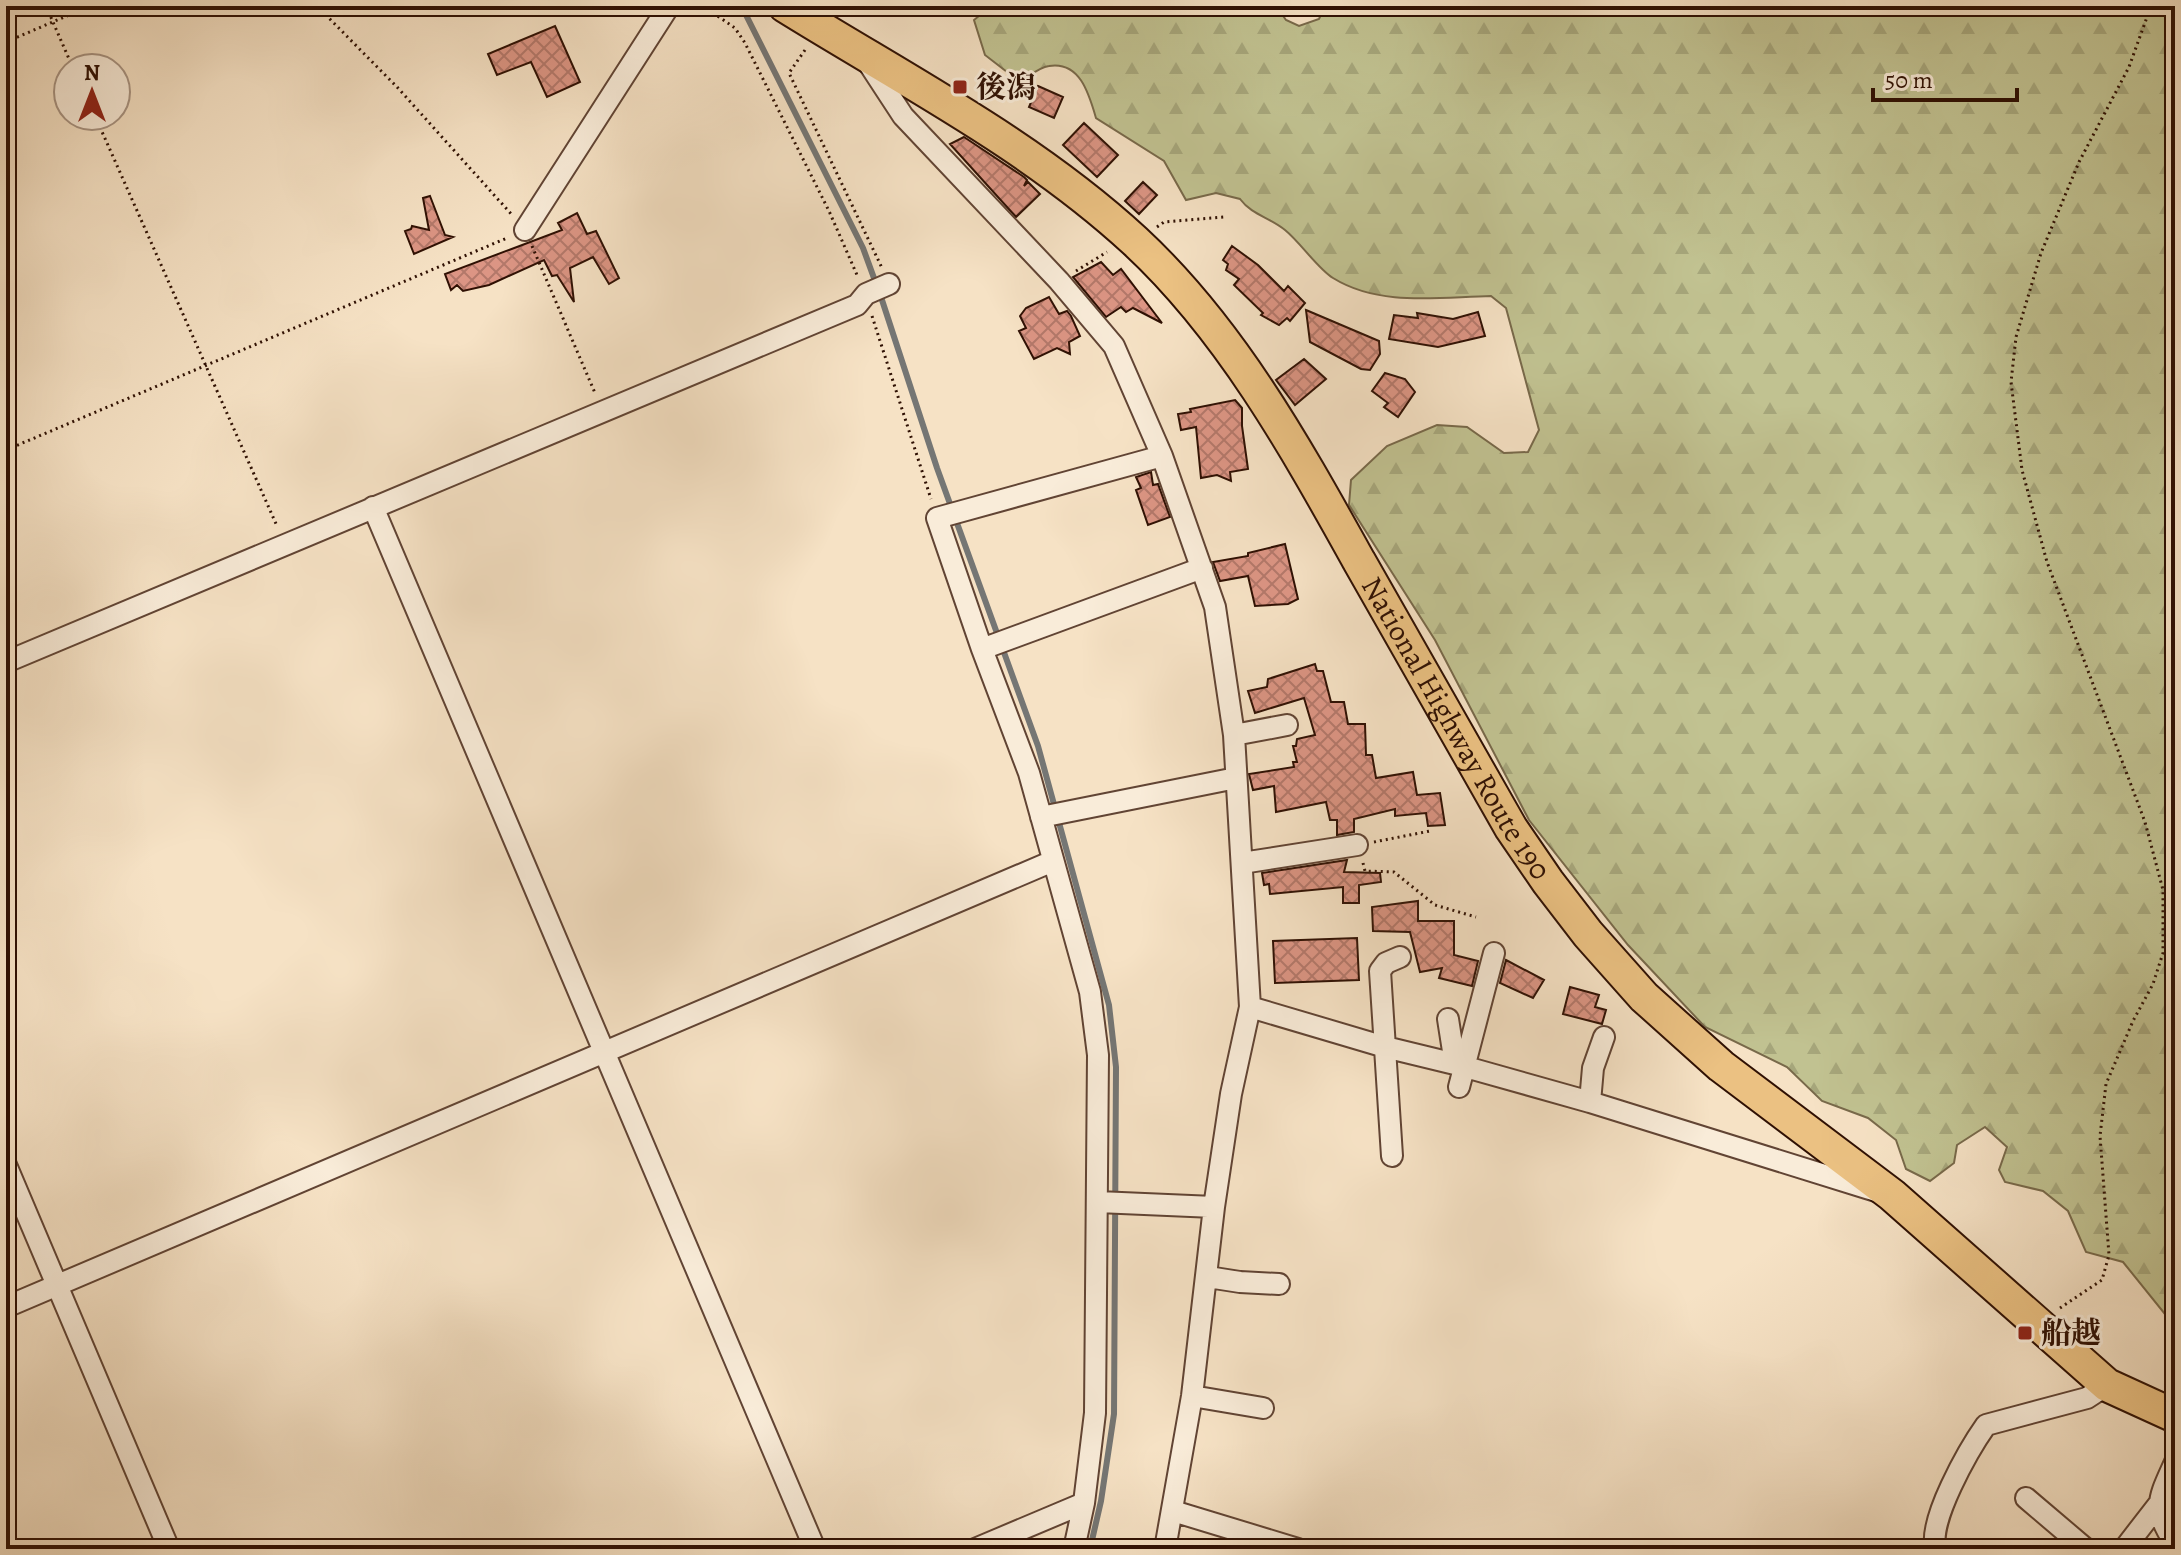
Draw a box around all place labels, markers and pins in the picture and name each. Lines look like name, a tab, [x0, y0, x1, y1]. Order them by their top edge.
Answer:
place label: 後潟	[976, 67, 1036, 107]
marker: 後潟	[951, 78, 969, 96]
place label: 船越	[2041, 1313, 2101, 1353]
marker: 船越	[2016, 1324, 2034, 1342]

